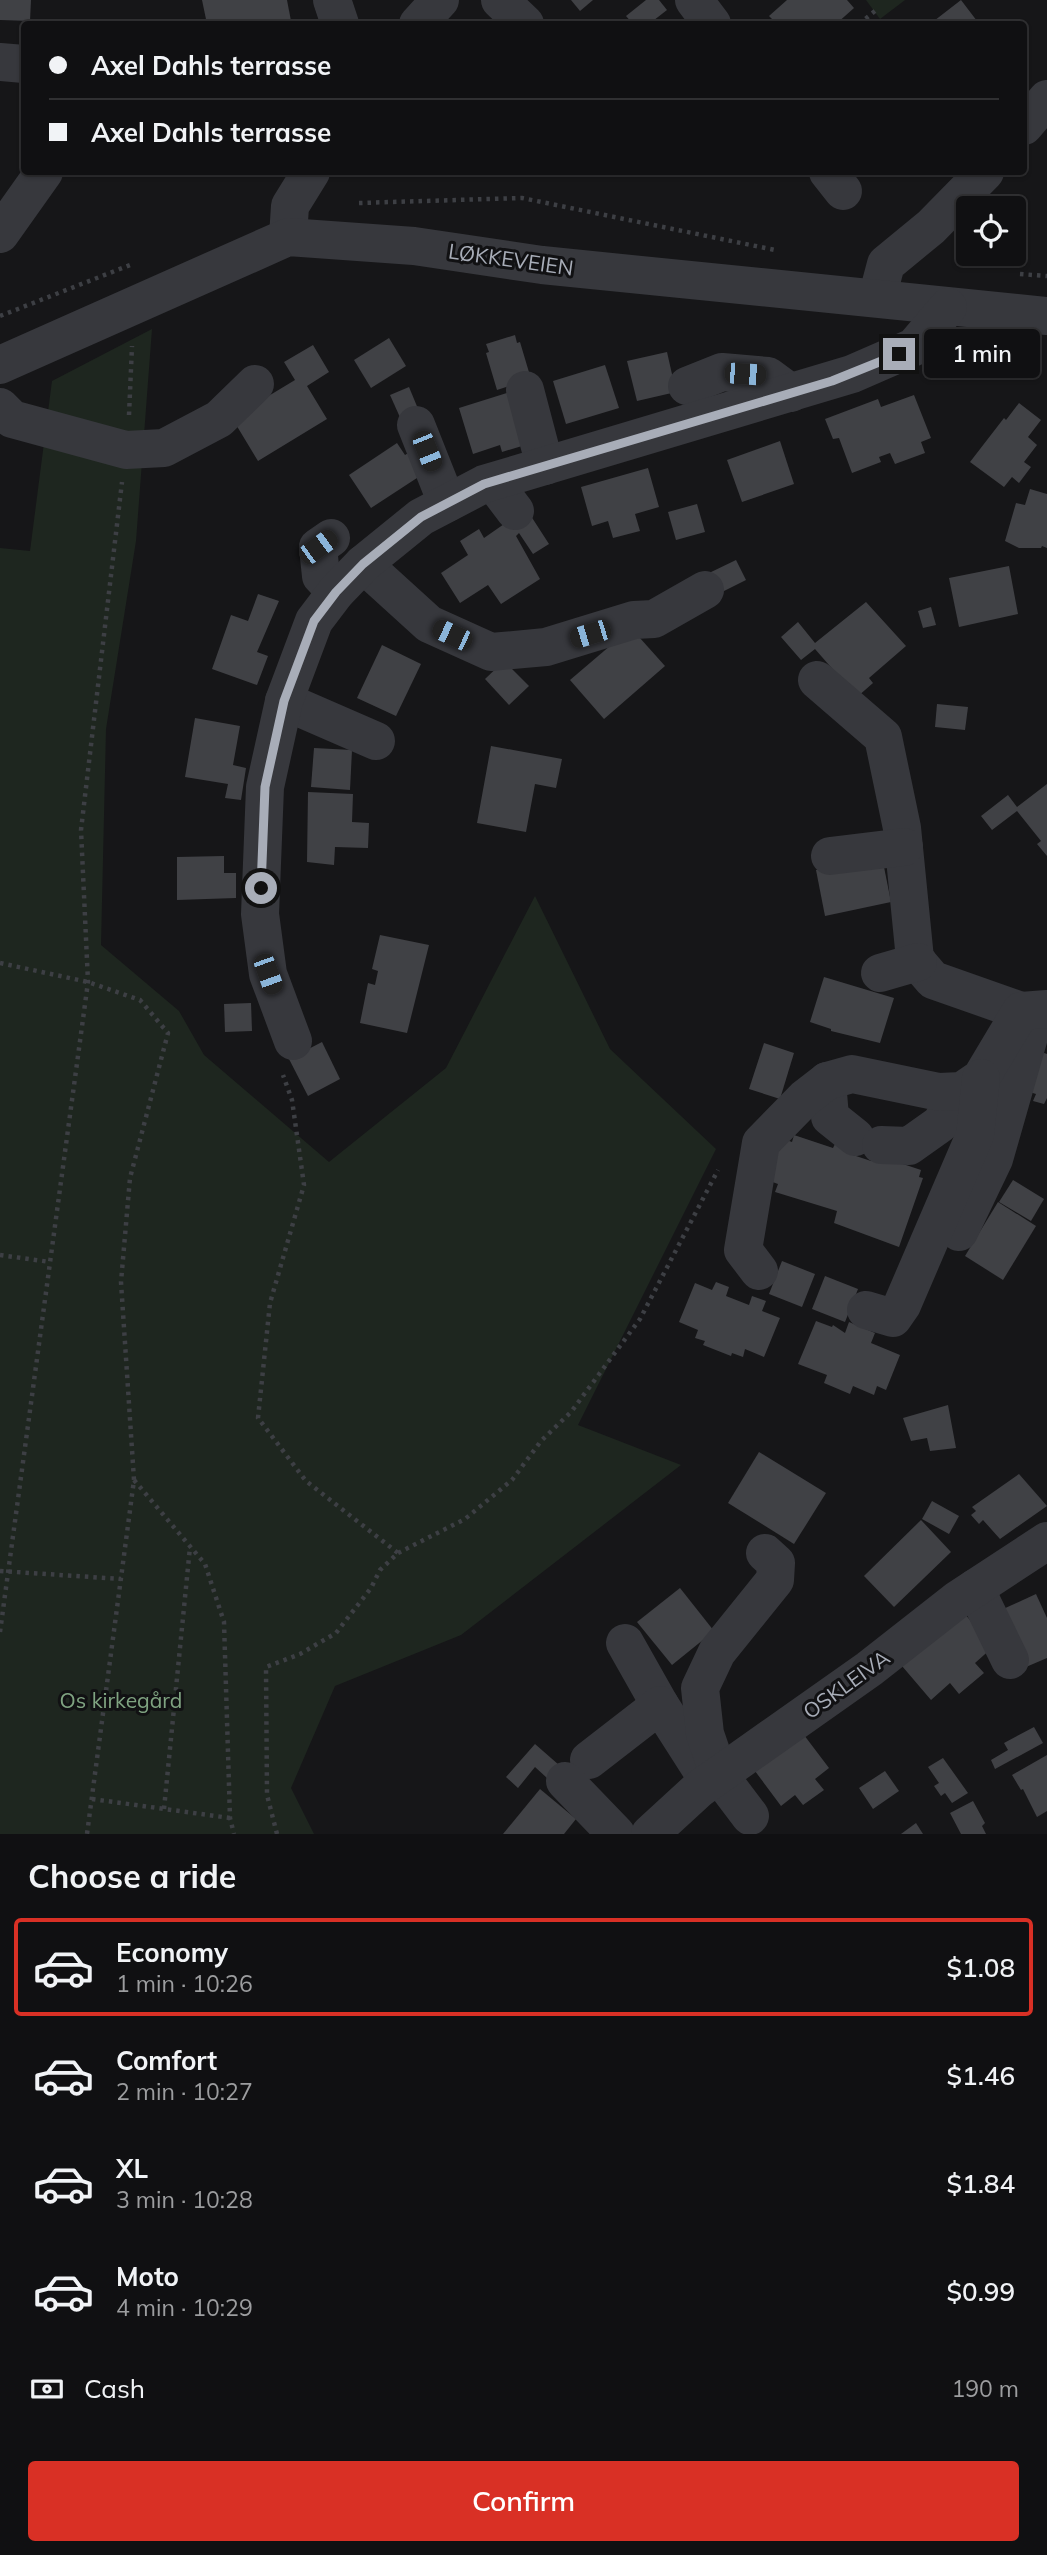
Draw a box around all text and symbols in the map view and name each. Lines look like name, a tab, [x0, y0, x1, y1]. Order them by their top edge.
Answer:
text: Axel Dahls terrasse	[91, 49, 331, 82]
text: Axel Dahls terrasse	[91, 116, 331, 149]
map controls	[956, 196, 1026, 266]
button: locate	[956, 196, 1026, 266]
street label: LØKKEVEIEN	[447, 237, 575, 281]
callout: 1 min	[923, 330, 1039, 378]
route end	[883, 338, 915, 370]
text: 1 min	[952, 339, 1012, 368]
car	[724, 362, 767, 386]
car	[410, 428, 445, 474]
car	[295, 526, 342, 568]
car	[429, 617, 476, 653]
car	[567, 618, 614, 650]
route start	[245, 872, 277, 904]
car	[251, 951, 286, 997]
street label: OSKLEIVA	[798, 1644, 895, 1724]
park label: Os kirkegård	[60, 1687, 182, 1713]
text: Choose a ride	[28, 1856, 236, 1896]
icon: car	[32, 1936, 95, 1999]
text: Economy	[116, 1936, 228, 1969]
text: $1.08	[946, 1951, 1015, 1984]
text: 1 min · 10:26	[116, 1969, 253, 1998]
icon: car	[32, 2044, 95, 2107]
text: Comfort	[116, 2044, 217, 2077]
text: $1.46	[946, 2059, 1015, 2092]
text: 2 min · 10:27	[116, 2077, 253, 2106]
icon: car	[32, 2152, 95, 2215]
text: XL	[116, 2152, 148, 2185]
text: $1.84	[946, 2167, 1015, 2200]
text: 3 min · 10:28	[116, 2185, 253, 2214]
icon: car	[32, 2260, 95, 2323]
text: Moto	[116, 2260, 179, 2293]
text: $0.99	[946, 2275, 1015, 2308]
text: 4 min · 10:29	[116, 2293, 253, 2322]
icon: cash	[28, 2370, 66, 2408]
text: Cash	[84, 2372, 145, 2405]
text: 190 m	[951, 2374, 1019, 2403]
button: Confirm	[28, 2461, 1019, 2541]

